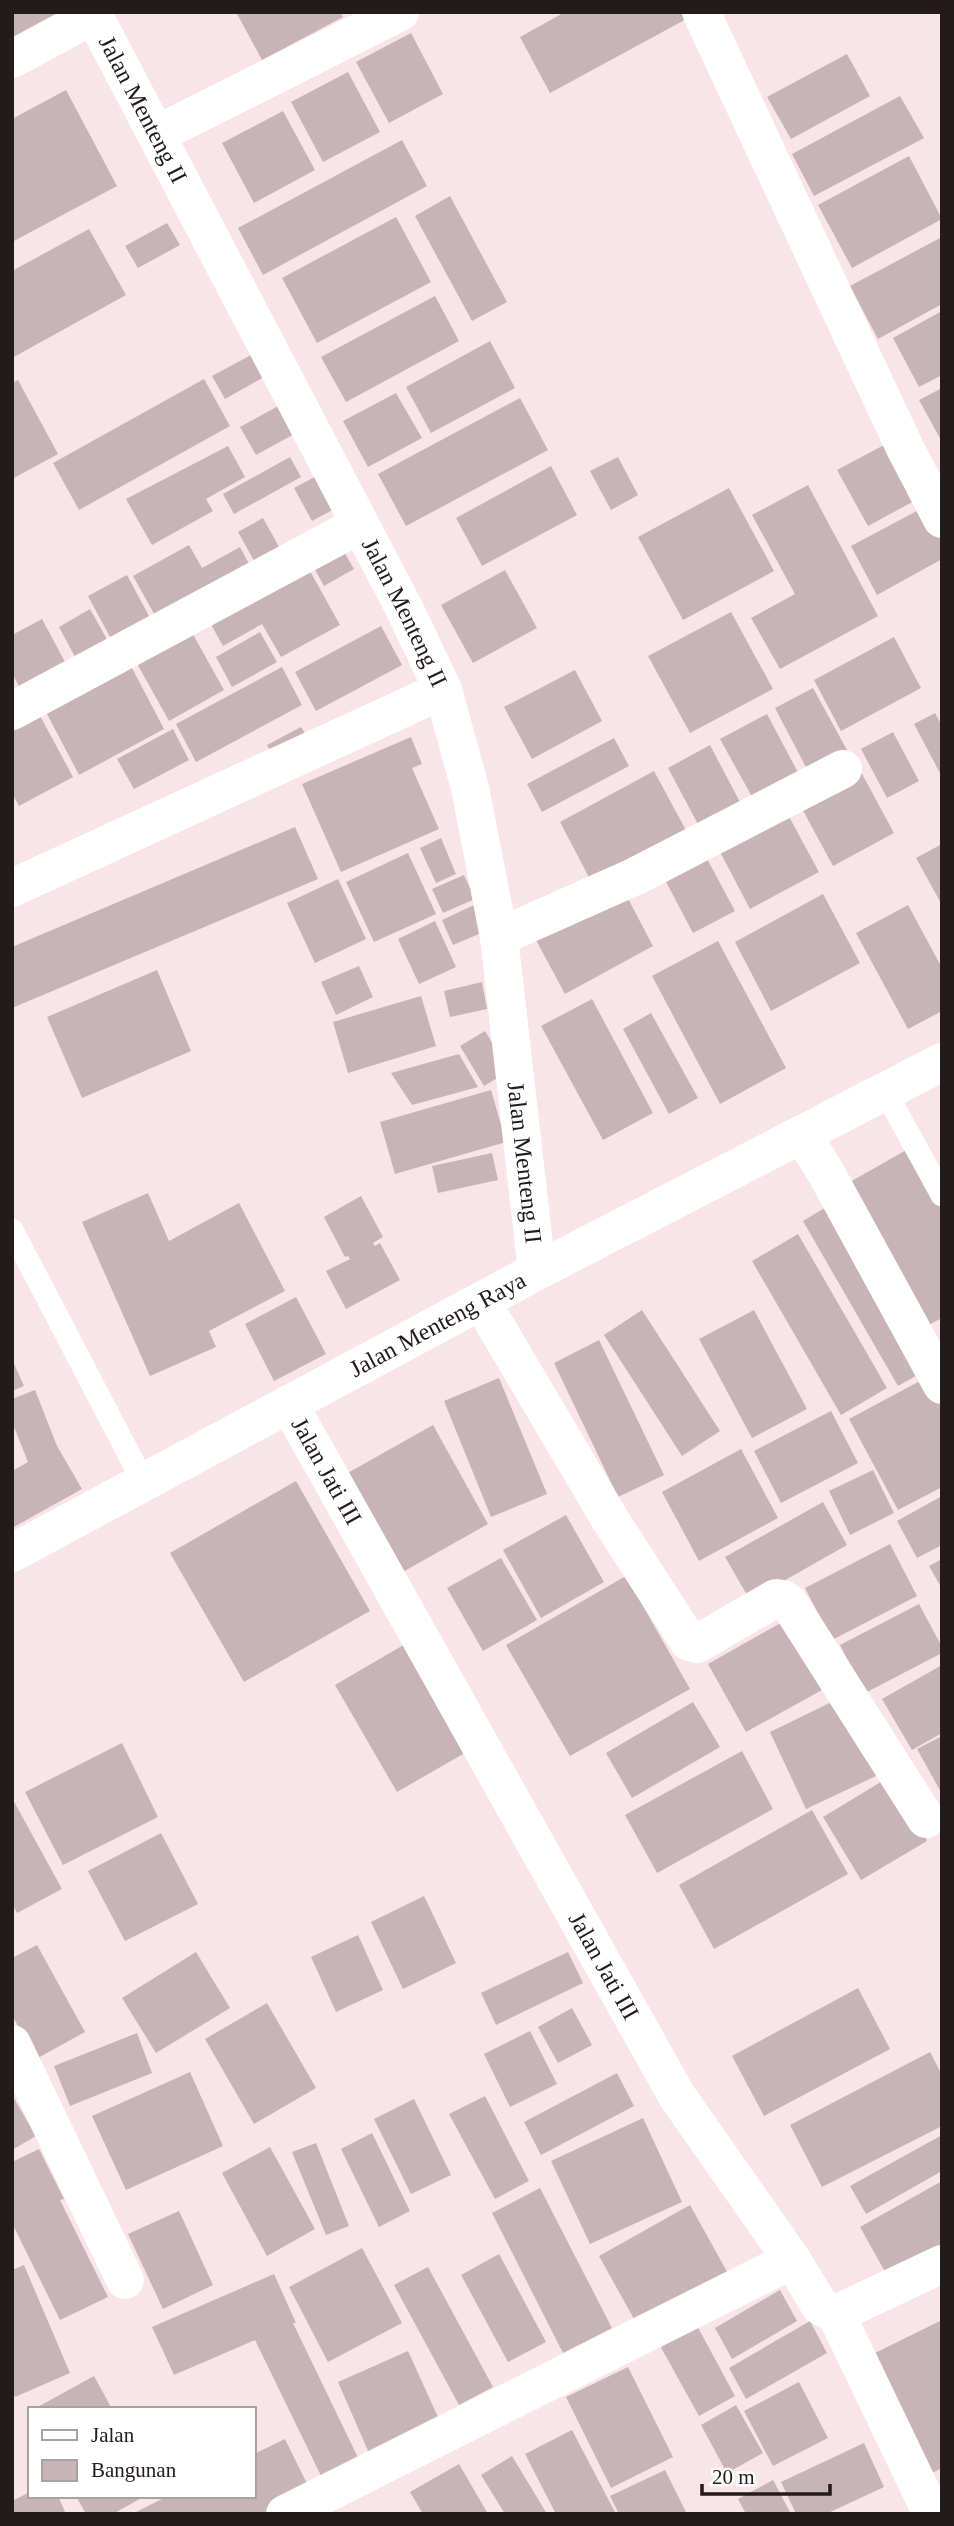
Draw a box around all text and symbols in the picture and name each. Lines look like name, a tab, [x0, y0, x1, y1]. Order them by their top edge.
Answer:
street label: Jalan Menteng II	[94, 31, 192, 188]
street label: Jalan Menteng II	[357, 534, 453, 691]
street label: Jalan Menteng II	[503, 1080, 547, 1245]
street label: Jalan Menteng Raya	[345, 1266, 530, 1382]
street label: Jalan Jati III	[286, 1413, 367, 1529]
street label: Jalan Jati III	[564, 1908, 644, 2024]
legend	[28, 2407, 256, 2498]
text: Jalan	[91, 2423, 135, 2447]
scale bar	[702, 2452, 830, 2496]
text: Bangunan	[91, 2458, 177, 2482]
text: 20 m	[712, 2465, 755, 2489]

